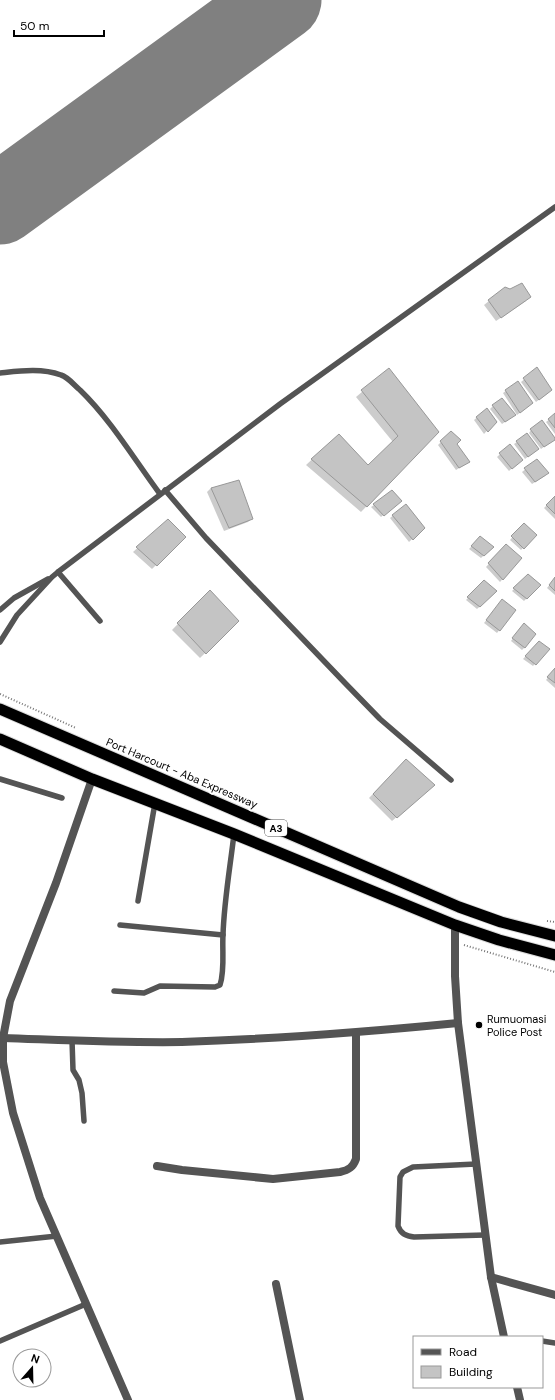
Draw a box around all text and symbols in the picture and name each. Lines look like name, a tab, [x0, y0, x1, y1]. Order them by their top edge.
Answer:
scale bar	[14, 12, 104, 38]
text: 50 m	[20, 18, 49, 34]
street label: Port Harcourt - Aba Expressway	[104, 735, 260, 811]
road number: A3	[265, 820, 287, 836]
place label: Rumuomasi Police Post	[487, 1012, 546, 1039]
marker: Rumuomasi Police Post	[474, 1020, 484, 1030]
legend	[413, 1336, 543, 1388]
text: Road	[449, 1344, 477, 1360]
north arrow	[12, 1348, 52, 1388]
text: N	[29, 1351, 42, 1367]
text: Building	[449, 1364, 493, 1380]

